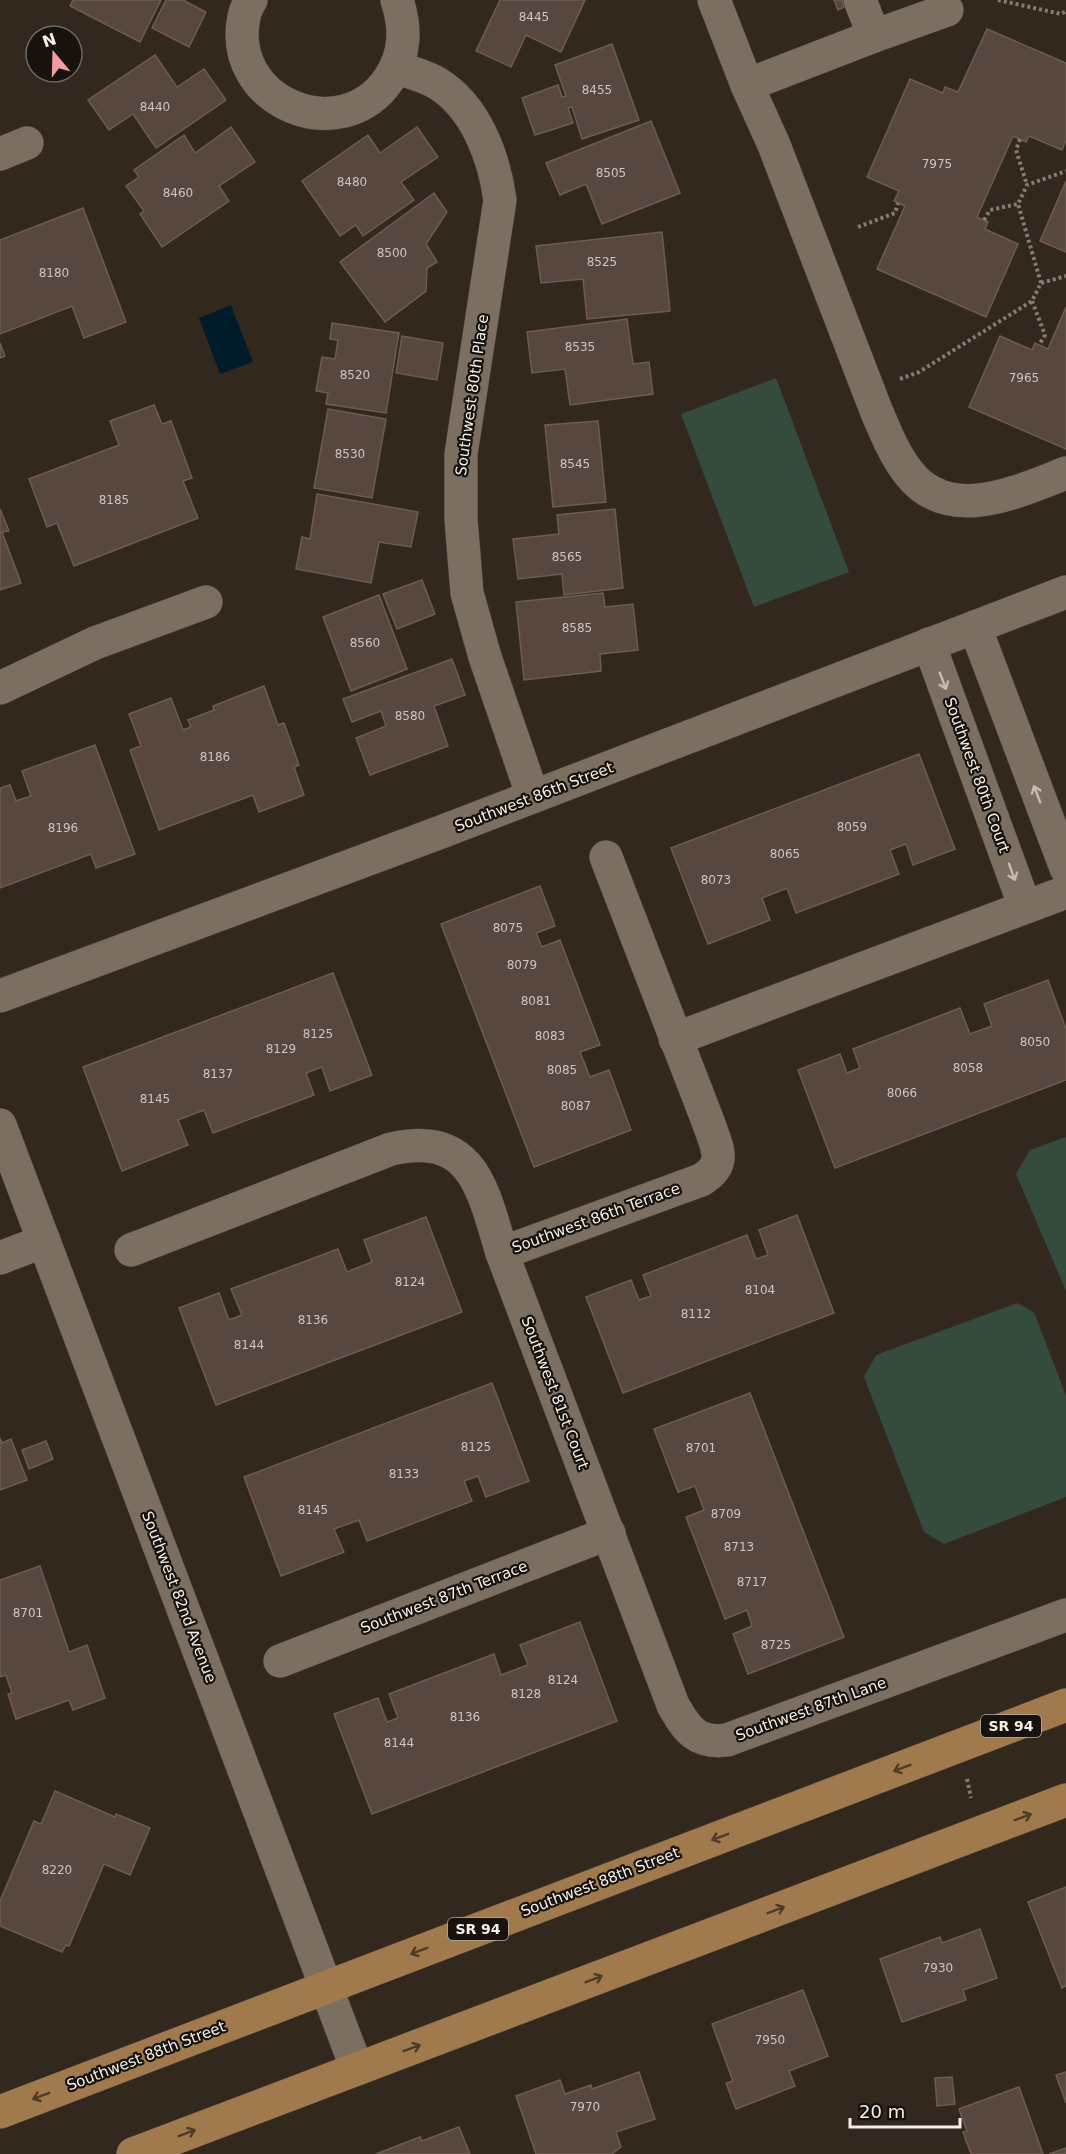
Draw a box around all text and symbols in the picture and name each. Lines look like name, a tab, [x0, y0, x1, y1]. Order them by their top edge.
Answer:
house number: 8445	[519, 10, 549, 24]
north arrow	[24, 24, 84, 84]
text: N	[40, 29, 59, 51]
house number: 8455	[582, 83, 612, 97]
house number: 8440	[140, 100, 170, 114]
house number: 7975	[922, 157, 952, 171]
house number: 8505	[596, 166, 626, 180]
house number: 8480	[337, 175, 367, 189]
house number: 8460	[163, 186, 193, 200]
house number: 8500	[377, 246, 407, 260]
house number: 8525	[587, 255, 617, 269]
house number: 8180	[39, 266, 69, 280]
street label: Southwest 80th Place	[452, 313, 492, 477]
house number: 8535	[565, 340, 595, 354]
house number: 8520	[340, 368, 370, 382]
house number: 7965	[1009, 371, 1039, 385]
house number: 8530	[335, 447, 365, 461]
house number: 8545	[560, 457, 590, 471]
house number: 8185	[99, 493, 129, 507]
house number: 8565	[552, 550, 582, 564]
house number: 8585	[562, 621, 592, 635]
house number: 8560	[350, 636, 380, 650]
one-way arrow	[938, 671, 949, 690]
street label: Southwest 80th Court	[940, 695, 1014, 855]
house number: 8580	[395, 709, 425, 723]
house number: 8186	[200, 750, 230, 764]
street label: Southwest 86th Street	[452, 758, 616, 836]
one-way arrow	[1031, 785, 1042, 803]
house number: 8059	[837, 820, 867, 834]
house number: 8196	[48, 821, 78, 835]
house number: 8065	[770, 847, 800, 861]
one-way arrow	[1008, 862, 1019, 880]
house number: 8073	[701, 873, 731, 887]
house number: 8075	[493, 921, 523, 935]
house number: 8079	[507, 958, 537, 972]
house number: 8081	[521, 994, 551, 1008]
house number: 8125	[303, 1027, 333, 1041]
house number: 8083	[535, 1029, 565, 1043]
house number: 8050	[1020, 1035, 1050, 1049]
house number: 8129	[266, 1042, 296, 1056]
house number: 8058	[953, 1061, 983, 1075]
house number: 8085	[547, 1063, 577, 1077]
house number: 8137	[203, 1067, 233, 1081]
house number: 8066	[887, 1086, 917, 1100]
house number: 8145	[140, 1092, 170, 1106]
house number: 8087	[561, 1099, 591, 1113]
street label: Southwest 86th Terrace	[510, 1179, 682, 1257]
house number: 8124	[395, 1275, 425, 1289]
house number: 8104	[745, 1283, 775, 1297]
house number: 8112	[681, 1307, 711, 1321]
house number: 8136	[298, 1313, 328, 1327]
street label: Southwest 81st Court	[518, 1314, 593, 1472]
house number: 8144	[234, 1338, 264, 1352]
house number: 8125	[461, 1440, 491, 1454]
house number: 8701	[686, 1441, 716, 1455]
house number: 8133	[389, 1467, 419, 1481]
house number: 8145	[298, 1503, 328, 1517]
house number: 8709	[711, 1507, 741, 1521]
street label: Southwest 82nd Avenue	[138, 1509, 220, 1685]
house number: 8713	[724, 1540, 754, 1554]
street label: Southwest 87th Terrace	[358, 1557, 530, 1637]
house number: 8717	[737, 1575, 767, 1589]
house number: 8701	[13, 1606, 43, 1620]
house number: 8725	[761, 1638, 791, 1652]
house number: 8124	[548, 1673, 578, 1687]
street label: Southwest 87th Lane	[733, 1673, 889, 1745]
house number: 8128	[511, 1687, 541, 1701]
house number: 8136	[450, 1710, 480, 1724]
road number: SR 94	[981, 1715, 1041, 1737]
house number: 8144	[384, 1736, 414, 1750]
one-way arrow	[893, 1763, 912, 1774]
one-way arrow	[1013, 1810, 1032, 1821]
one-way arrow	[711, 1832, 729, 1843]
street label: Southwest 88th Street	[518, 1843, 682, 1921]
house number: 8220	[42, 1863, 72, 1877]
one-way arrow	[767, 1903, 785, 1914]
road number: SR 94	[448, 1918, 508, 1940]
one-way arrow	[411, 1946, 429, 1957]
house number: 7930	[923, 1961, 953, 1975]
one-way arrow	[584, 1973, 603, 1984]
street label: Southwest 88th Street	[64, 2017, 228, 2095]
house number: 7950	[755, 2033, 785, 2047]
one-way arrow	[402, 2042, 421, 2053]
one-way arrow	[32, 2091, 51, 2102]
scale bar	[850, 2091, 960, 2129]
house number: 7970	[570, 2100, 600, 2114]
text: 20 m	[859, 2101, 905, 2122]
one-way arrow	[177, 2127, 196, 2138]

